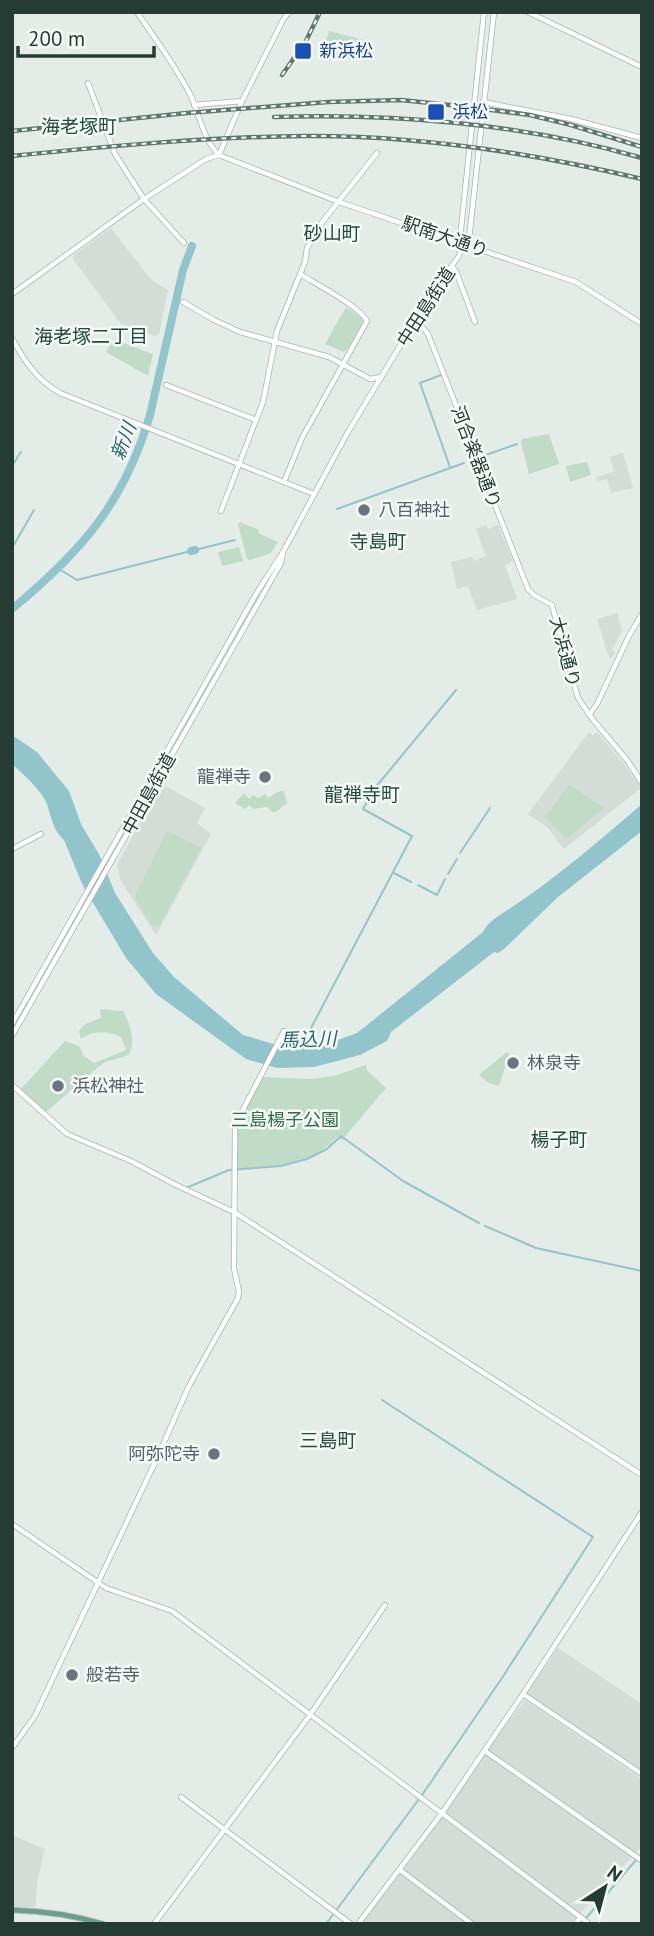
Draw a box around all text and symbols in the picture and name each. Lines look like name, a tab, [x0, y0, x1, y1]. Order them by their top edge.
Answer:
scale bar	[18, 14, 154, 58]
text: 200 m	[28, 25, 85, 52]
place label: 新浜松	[319, 39, 373, 62]
marker: 新浜松	[293, 41, 313, 61]
place label: 浜松	[452, 100, 488, 123]
marker: 浜松	[426, 102, 446, 122]
district label: 海老塚町	[41, 114, 117, 138]
street label: 駅南大通り	[399, 211, 491, 262]
district label: 砂山町	[303, 221, 361, 245]
street label: 中田島街道	[391, 263, 460, 351]
district label: 海老塚二丁目	[34, 324, 148, 348]
street label: 河合楽器通り	[446, 402, 507, 511]
water label: 新川	[105, 417, 142, 463]
place label: 八百神社	[378, 498, 450, 521]
marker: 八百神社	[356, 502, 372, 518]
district label: 寺島町	[349, 529, 407, 553]
street label: 大浜通り	[545, 614, 586, 690]
street label: 中田島街道	[117, 749, 180, 839]
place label: 龍禅寺	[197, 765, 251, 788]
marker: 龍禅寺	[257, 769, 273, 785]
district label: 龍禅寺町	[324, 782, 400, 806]
water label: 馬込川	[279, 1026, 339, 1052]
place label: 林泉寺	[527, 1051, 581, 1074]
marker: 林泉寺	[505, 1055, 521, 1071]
place label: 浜松神社	[72, 1074, 144, 1097]
marker: 浜松神社	[50, 1078, 66, 1094]
park label: 三島楊子公園	[231, 1108, 339, 1131]
district label: 楊子町	[530, 1127, 588, 1151]
district label: 三島町	[299, 1428, 357, 1452]
place label: 阿弥陀寺	[128, 1442, 200, 1465]
marker: 阿弥陀寺	[206, 1446, 222, 1462]
place label: 般若寺	[86, 1663, 140, 1686]
marker: 般若寺	[64, 1667, 80, 1683]
north arrow	[570, 1852, 640, 1922]
text: N	[603, 1860, 627, 1887]

